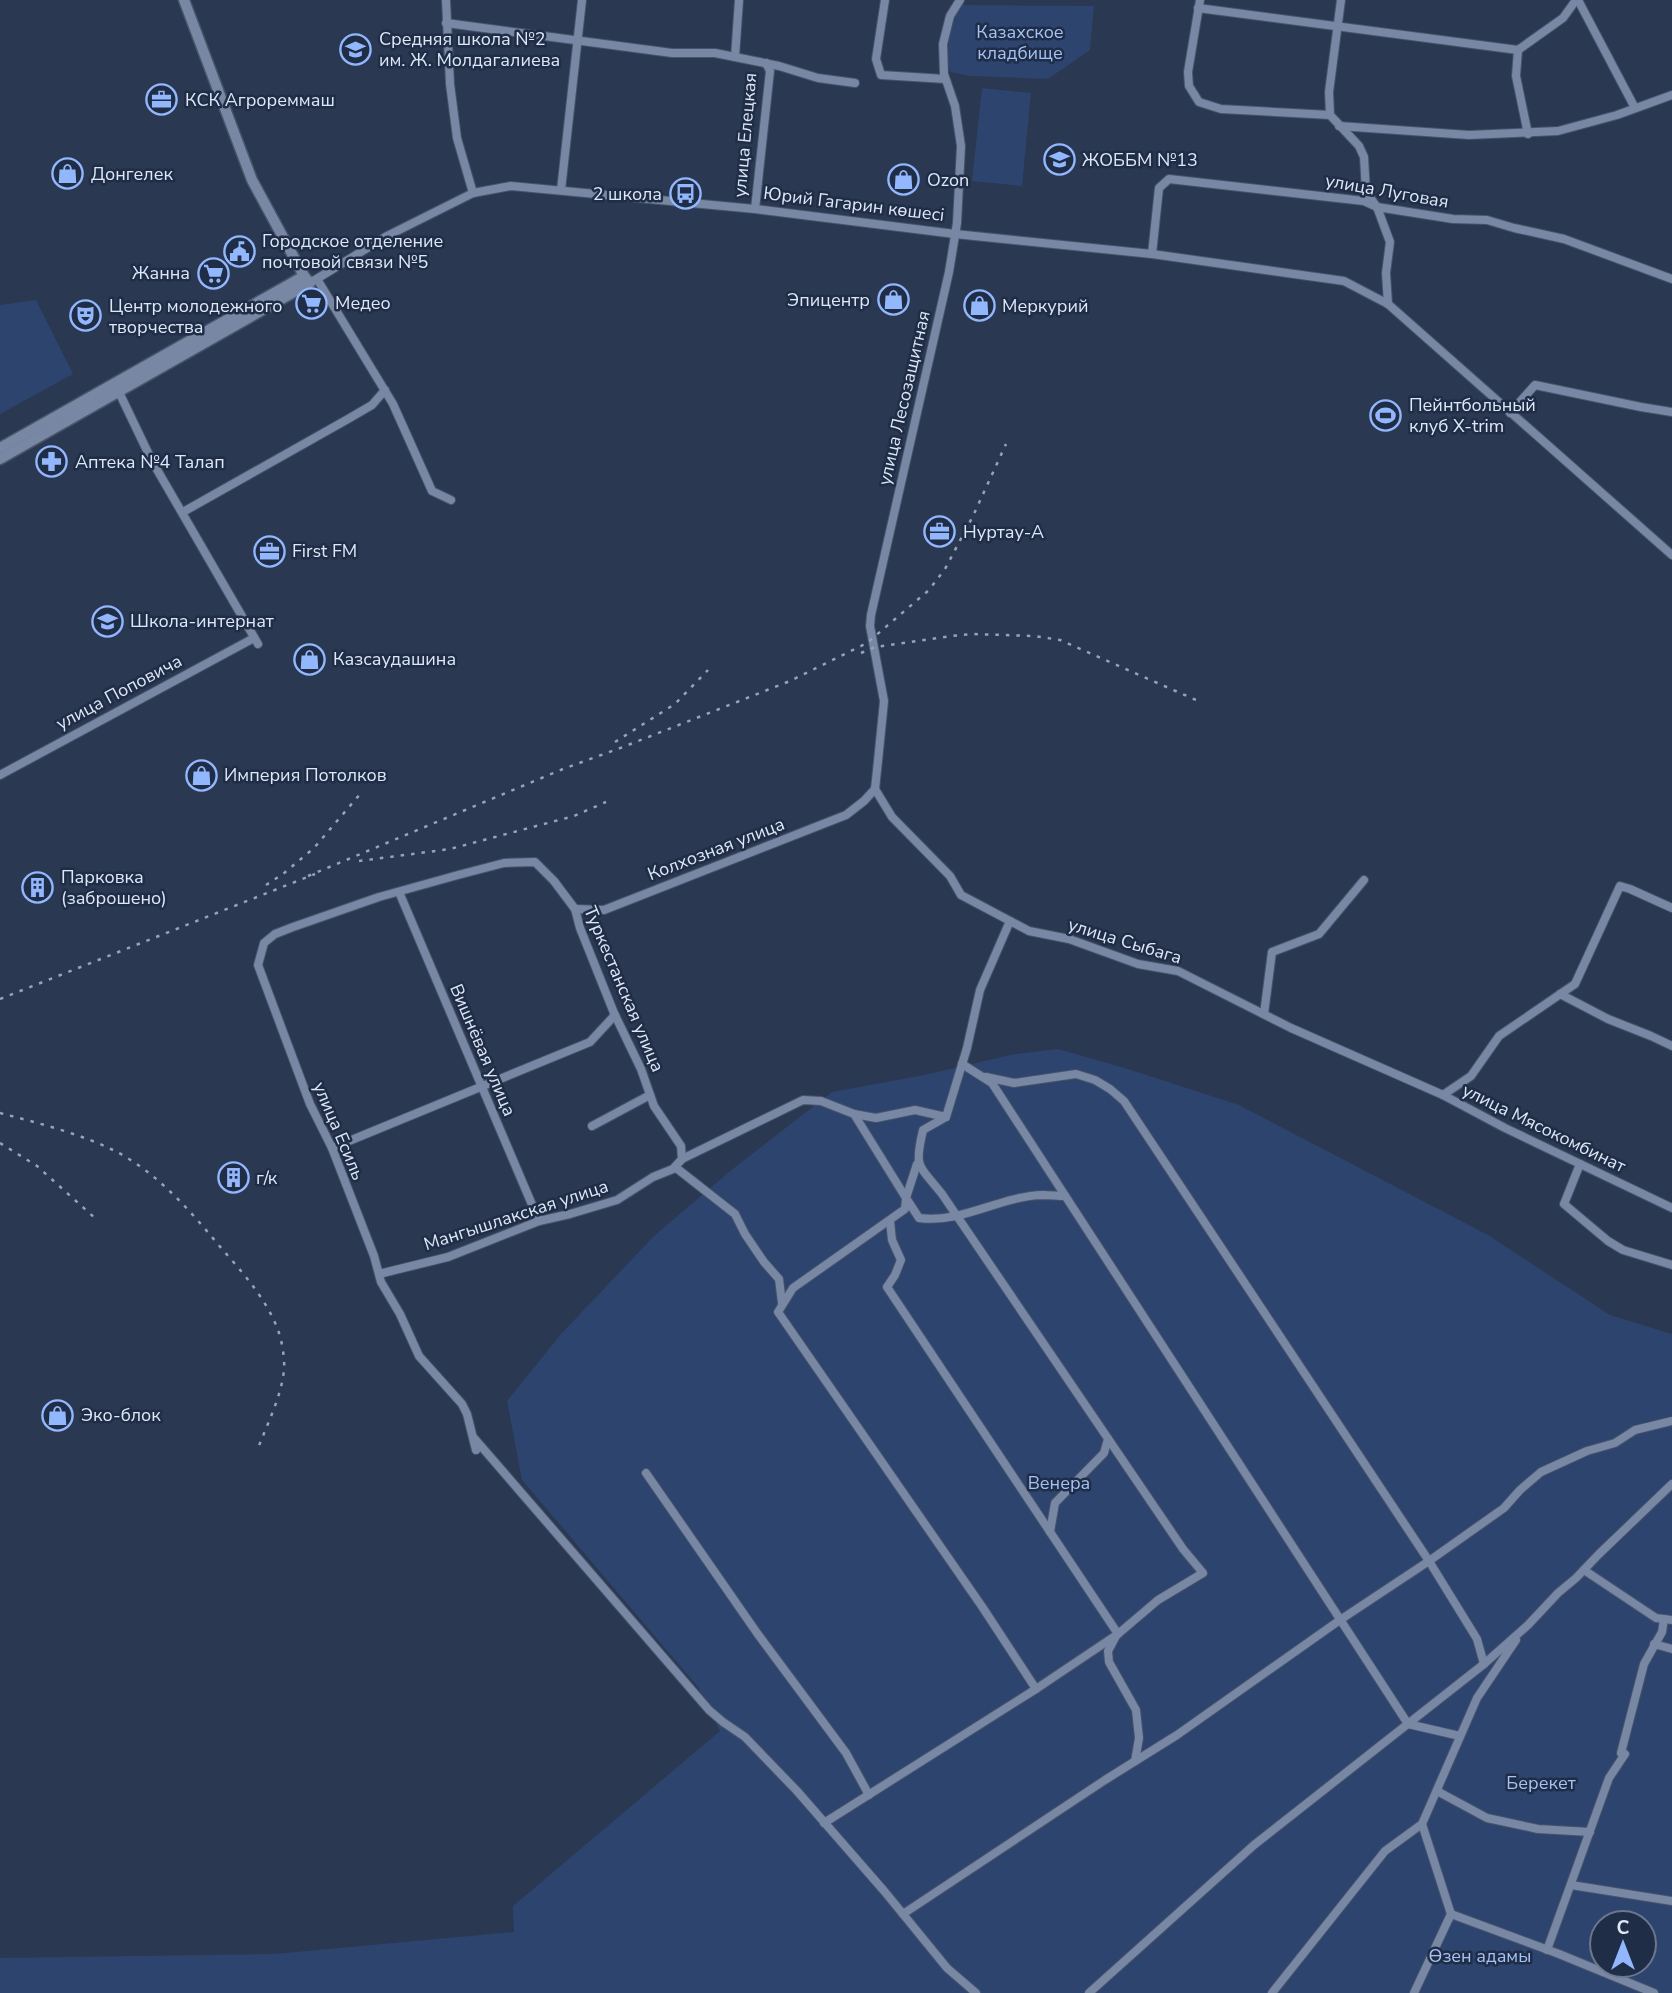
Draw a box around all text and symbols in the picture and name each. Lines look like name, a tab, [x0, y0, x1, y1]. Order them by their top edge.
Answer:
park label: Казахское кладбище	[976, 20, 1064, 65]
place label: Средняя школа №2 им. Ж. Молдагалиева	[379, 27, 560, 72]
school or university icon: Средняя школа №2 им. Ж. Молдагалиева	[339, 32, 373, 66]
street label: улица Елецкая	[728, 72, 762, 198]
office icon: КСК Агрореммаш	[145, 83, 179, 117]
place label: КСК Агрореммаш	[185, 88, 335, 112]
school or university icon: ЖОББМ №13	[1042, 143, 1076, 177]
place label: ЖОББМ №13	[1082, 148, 1198, 172]
shop icon: Донгелек	[51, 157, 85, 191]
place label: Донгелек	[91, 162, 173, 186]
shop icon: Ozon	[887, 163, 921, 197]
place label: Ozon	[927, 168, 969, 192]
street label: улица Луговая	[1323, 168, 1451, 214]
bus stop icon: 2 школа	[668, 177, 702, 211]
street label: Юрий Гагарин көшесі	[762, 181, 946, 227]
place label: 2 школа	[593, 182, 662, 206]
place label: Городское отделение почтовой связи №5	[262, 229, 443, 274]
public building icon: Городское отделение почтовой связи №5	[222, 234, 256, 268]
supermarket icon: Жанна	[196, 256, 230, 290]
place label: Жанна	[132, 261, 190, 285]
shop icon: Эпицентр	[876, 283, 910, 317]
supermarket icon: Медео	[295, 286, 329, 320]
place label: Эпицентр	[787, 288, 870, 312]
shop icon: Меркурий	[962, 289, 996, 323]
place label: Медео	[335, 291, 391, 315]
place label: Центр молодежного творчества	[109, 294, 283, 339]
place label: Меркурий	[1002, 294, 1088, 318]
theatre icon: Центр молодежного творчества	[69, 299, 103, 333]
street label: улица Лесозащитная	[872, 308, 936, 488]
place label: Пейнтбольный клуб X-trim	[1409, 393, 1536, 438]
sports icon: Пейнтбольный клуб X-trim	[1369, 398, 1403, 432]
pharmacy icon: Аптека №4 Талап	[35, 445, 69, 479]
place label: Аптека №4 Талап	[75, 450, 225, 474]
office icon: Нуртау-А	[923, 515, 957, 549]
place label: Нуртау-А	[963, 520, 1044, 544]
office icon: First FM	[252, 534, 286, 568]
place label: First FM	[292, 539, 357, 563]
school or university icon: Школа-интернат	[90, 604, 124, 638]
place label: Школа-интернат	[130, 609, 274, 633]
shop icon: Казсаудашина	[293, 642, 327, 676]
place label: Казсаудашина	[333, 647, 456, 671]
street label: улица Поповича	[52, 649, 186, 735]
shop icon: Империя Потолков	[184, 758, 218, 792]
place label: Империя Потолков	[224, 763, 387, 787]
street label: Колхозная улица	[644, 812, 788, 886]
place label: Парковка (заброшено)	[61, 865, 167, 910]
building icon: Парковка (заброшено)	[21, 870, 55, 904]
street label: Туркестанская улица	[578, 902, 670, 1076]
street label: улица Сыбага	[1065, 912, 1185, 970]
street label: Вишнёвая улица	[444, 980, 522, 1120]
street label: улица Есиль	[308, 1078, 370, 1184]
street label: улица Мясокомбинат	[1458, 1078, 1630, 1178]
building icon: г/к	[216, 1161, 250, 1195]
place label: г/к	[256, 1166, 278, 1190]
street label: Мангышлакская улица	[421, 1174, 611, 1256]
shop icon: Эко-блок	[41, 1398, 75, 1432]
place label: Эко-блок	[81, 1403, 161, 1427]
park label: Венера	[1028, 1471, 1090, 1495]
park label: Берекет	[1506, 1771, 1576, 1795]
north arrow	[1588, 1909, 1658, 1979]
text: С	[1617, 1915, 1630, 1941]
park label: Өзен адамы	[1429, 1944, 1531, 1968]

